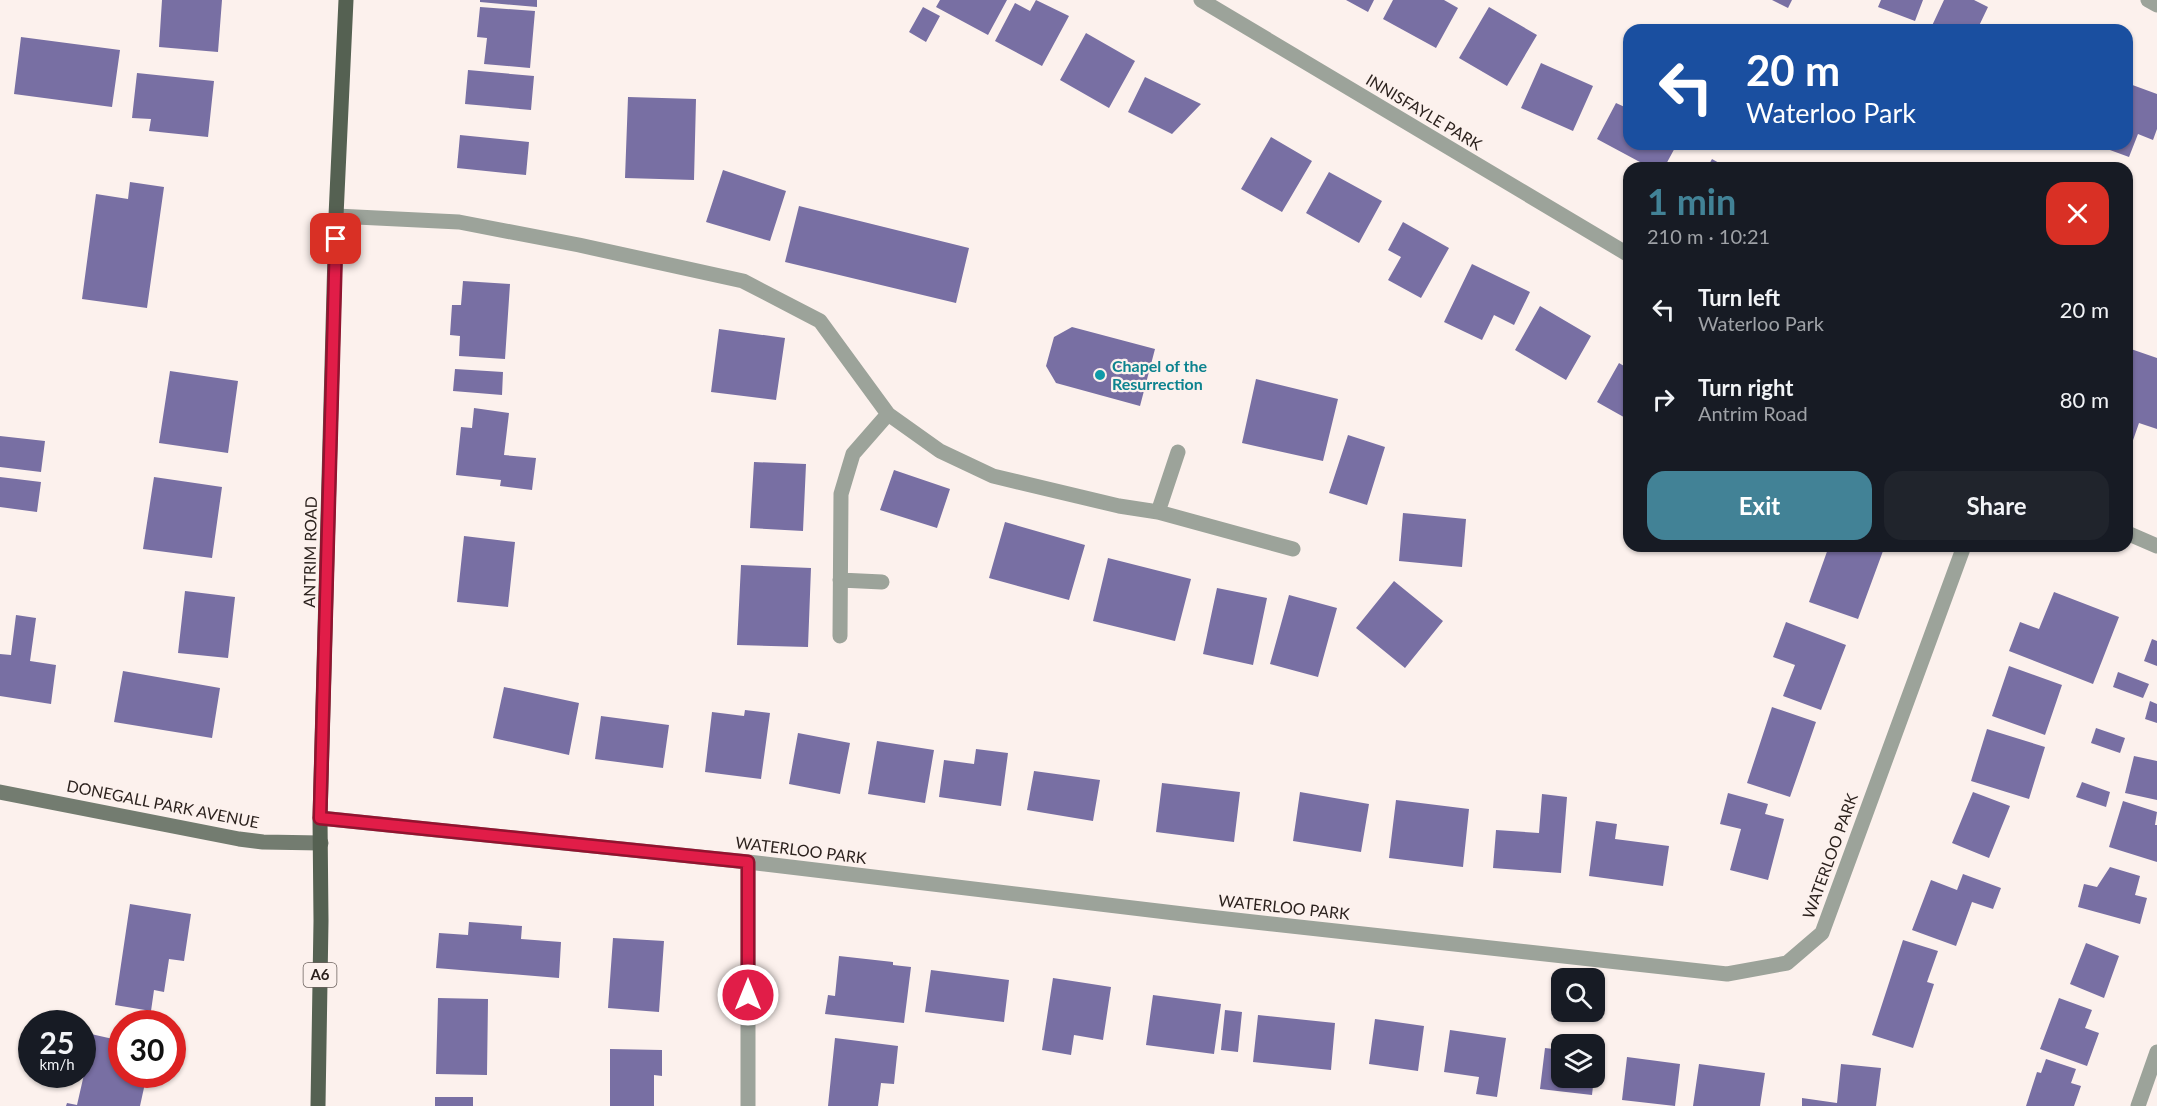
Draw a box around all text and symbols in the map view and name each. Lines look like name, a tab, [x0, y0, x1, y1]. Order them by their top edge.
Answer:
text: 20 m	[1746, 45, 1840, 95]
icon: left	[1647, 48, 1725, 126]
street label: INNISFAYLE PARK	[1363, 70, 1486, 154]
text: Waterloo Park	[1746, 96, 1916, 129]
text: 1 min	[1647, 179, 1736, 223]
button: close	[2046, 182, 2109, 245]
pin	[310, 213, 361, 264]
icon: arrive	[319, 222, 352, 255]
text: 210 m · 10:21	[1647, 224, 1770, 248]
text: Turn left	[1698, 284, 1780, 311]
icon: left	[1647, 293, 1680, 326]
text: 20 m	[2060, 296, 2109, 323]
text: Waterloo Park	[1698, 311, 1824, 335]
place label: Chapel of the Resurrection	[1112, 356, 1208, 393]
marker: Chapel of the Resurrection	[1093, 368, 1107, 382]
text: Turn right	[1698, 374, 1793, 401]
icon: right	[1647, 383, 1680, 416]
text: 80 m	[2060, 386, 2109, 413]
text: Antrim Road	[1698, 401, 1808, 425]
button: Exit	[1647, 471, 1872, 540]
button: Share	[1884, 471, 2109, 540]
street label: ANTRIM ROAD	[299, 496, 320, 608]
street label: DONEGALL PARK AVENUE	[65, 776, 261, 832]
street label: WATERLOO PARK	[1798, 790, 1861, 921]
street label: WATERLOO PARK	[734, 832, 868, 867]
street label: WATERLOO PARK	[1217, 890, 1351, 923]
road number: A6	[304, 963, 336, 987]
position arrow	[716, 963, 780, 1027]
map controls	[1551, 968, 1605, 1088]
button: search	[1551, 968, 1605, 1022]
speed limit sign: 30	[108, 1010, 186, 1088]
text: 25	[40, 1024, 74, 1060]
button: layers	[1551, 1034, 1605, 1088]
text: km/h	[39, 1055, 75, 1073]

